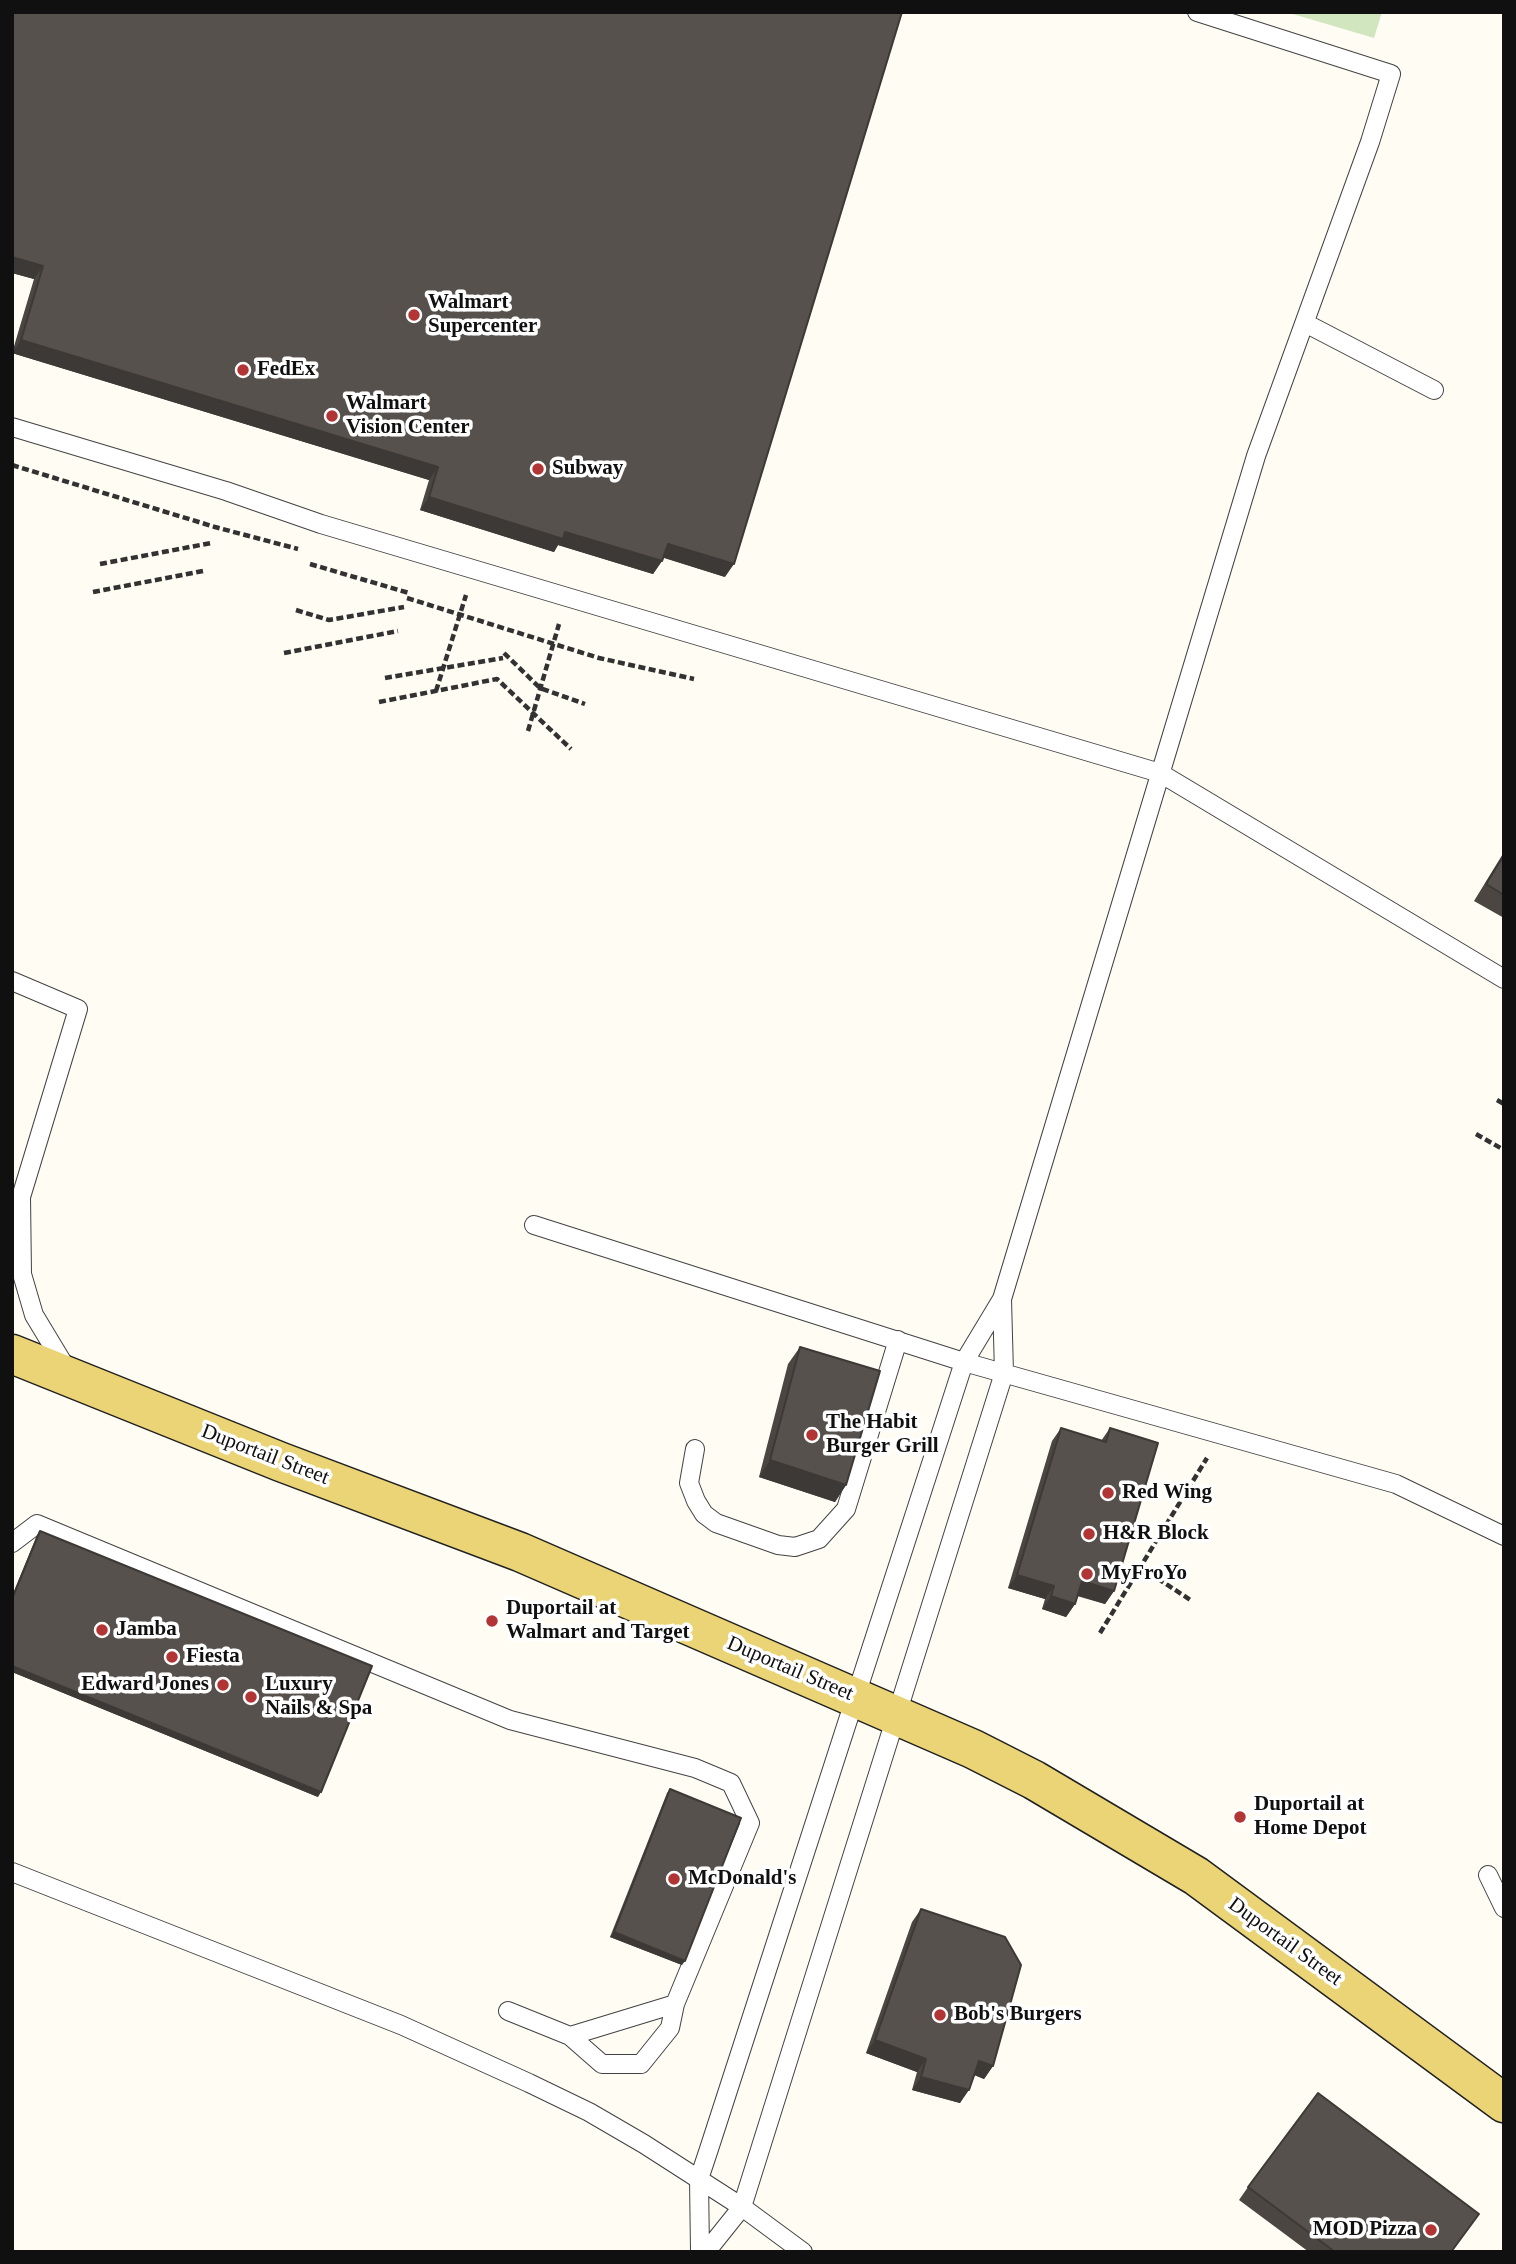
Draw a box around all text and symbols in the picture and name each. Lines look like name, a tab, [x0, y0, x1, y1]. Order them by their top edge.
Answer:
place label: Walmart Supercenter	[428, 290, 537, 340]
marker: Walmart Supercenter	[406, 307, 422, 323]
place label: FedEx	[257, 357, 315, 383]
marker: FedEx	[235, 362, 251, 378]
place label: Walmart Vision Center	[346, 391, 469, 441]
marker: Walmart Vision Center	[324, 408, 340, 424]
place label: Subway	[552, 456, 623, 482]
marker: Subway	[530, 461, 546, 477]
place label: The Habit Burger Grill	[826, 1410, 939, 1460]
street label: Duportail Street	[198, 1419, 332, 1491]
marker: The Habit Burger Grill	[804, 1427, 820, 1443]
place label: Red Wing	[1122, 1480, 1212, 1506]
marker: Red Wing	[1100, 1485, 1116, 1501]
place label: H&R Block	[1103, 1521, 1209, 1547]
marker: H&R Block	[1081, 1526, 1097, 1542]
place label: MyFroYo	[1101, 1561, 1187, 1587]
marker: MyFroYo	[1079, 1566, 1095, 1582]
place label: Duportail at Walmart and Target	[506, 1596, 690, 1646]
marker: Duportail at Walmart and Target	[484, 1613, 500, 1629]
place label: Jamba	[116, 1617, 177, 1643]
marker: Jamba	[94, 1622, 110, 1638]
street label: Duportail Street	[723, 1631, 857, 1707]
place label: Fiesta	[186, 1644, 240, 1670]
marker: Fiesta	[164, 1649, 180, 1665]
place label: Edward Jones	[81, 1672, 209, 1698]
place label: Luxury Nails & Spa	[265, 1672, 372, 1722]
marker: Edward Jones	[215, 1677, 231, 1693]
marker: Luxury Nails & Spa	[243, 1689, 259, 1705]
place label: Duportail at Home Depot	[1254, 1792, 1367, 1842]
marker: Duportail at Home Depot	[1232, 1809, 1248, 1825]
place label: McDonald's	[688, 1866, 797, 1892]
marker: McDonald's	[666, 1871, 682, 1887]
street label: Duportail Street	[1223, 1892, 1347, 1992]
place label: Bob's Burgers	[954, 2002, 1082, 2028]
marker: Bob's Burgers	[932, 2007, 948, 2023]
place label: MOD Pizza	[1313, 2217, 1417, 2243]
marker: MOD Pizza	[1423, 2222, 1439, 2238]

